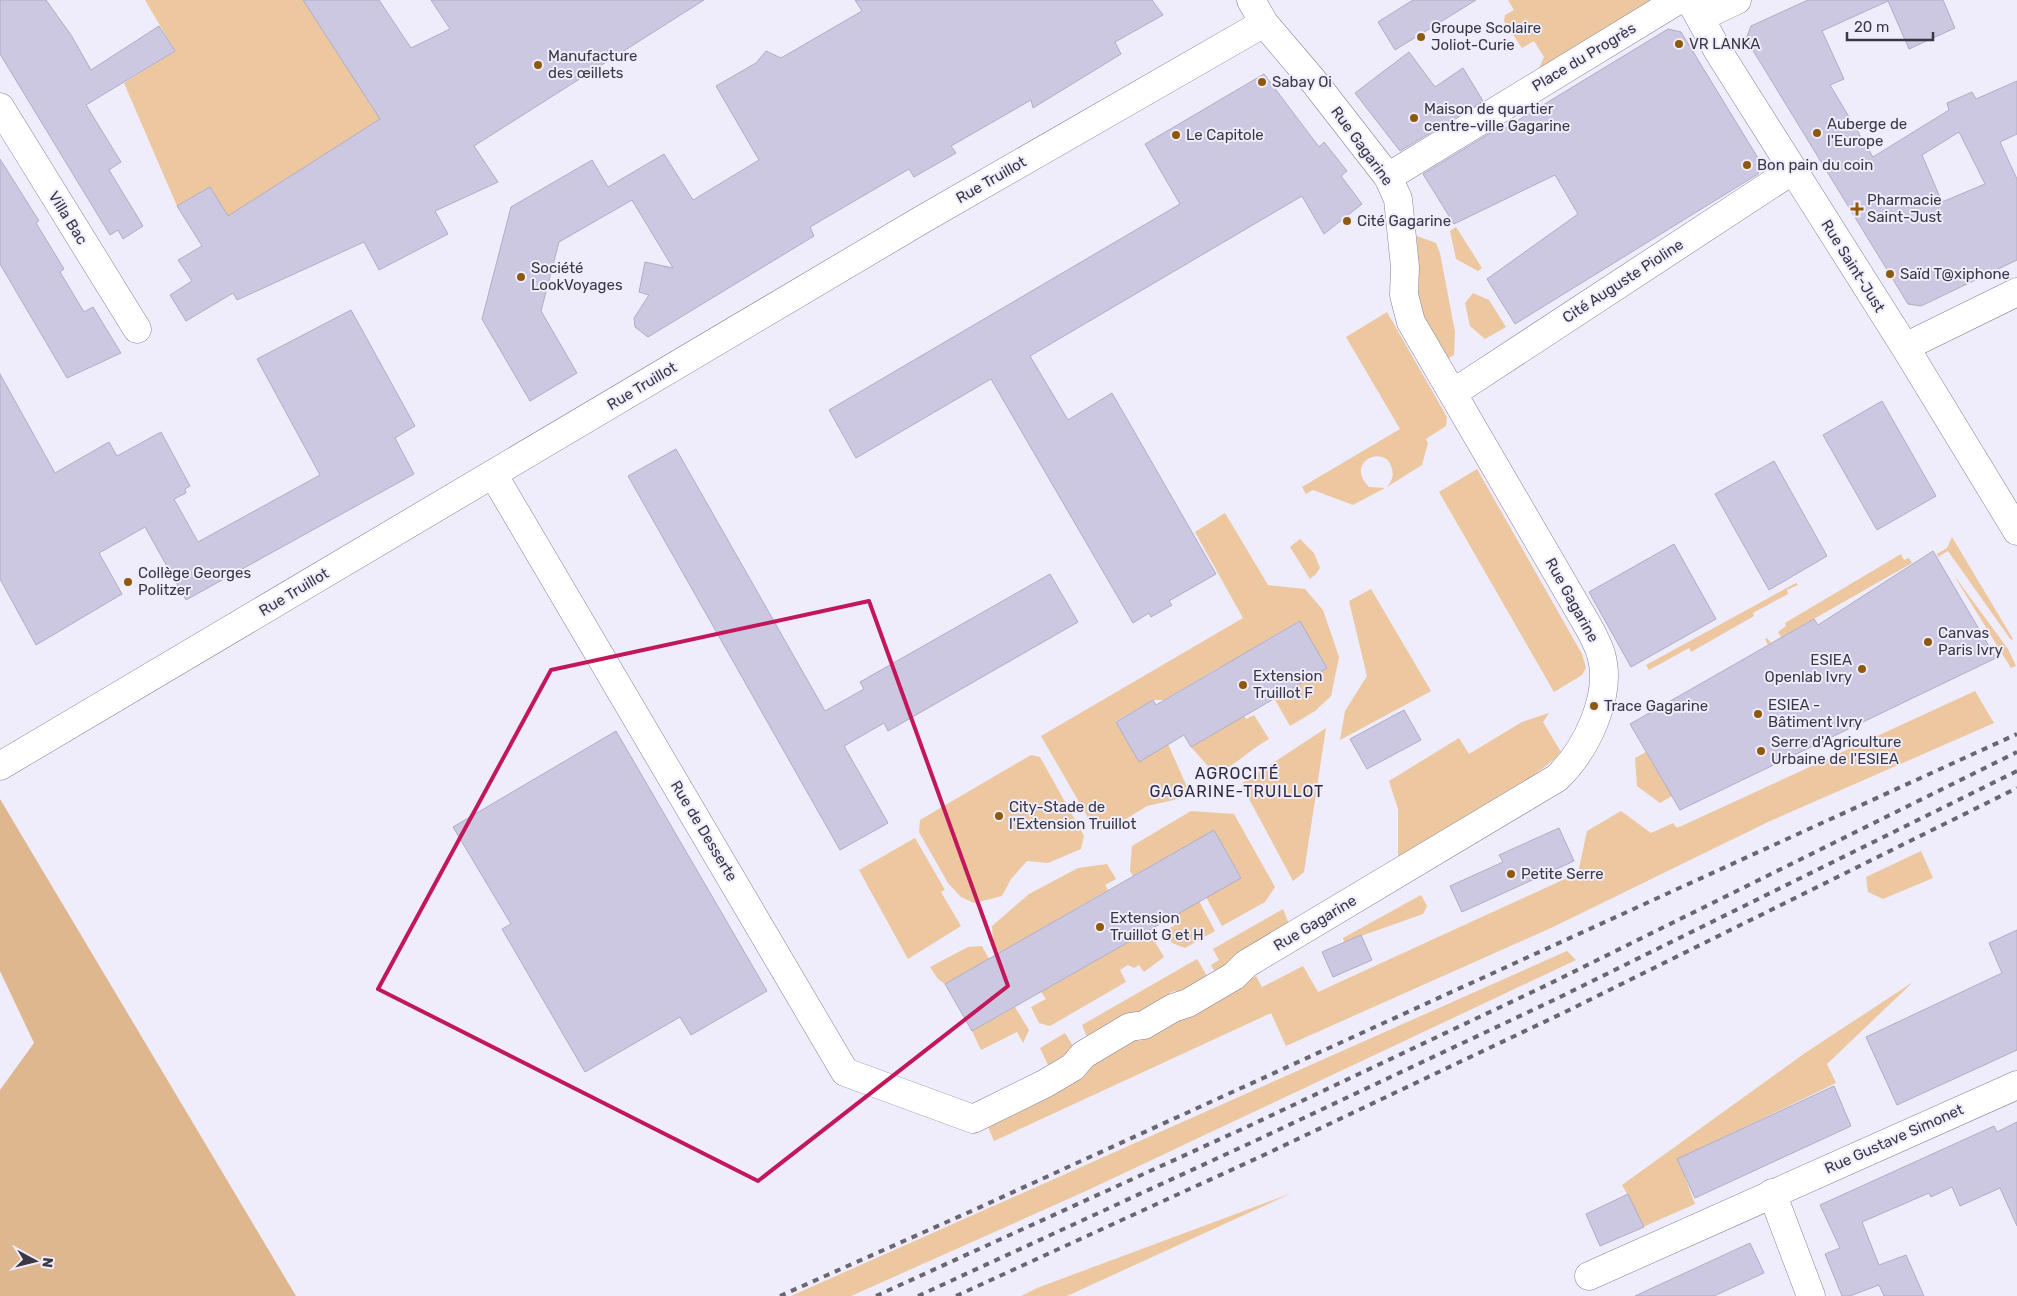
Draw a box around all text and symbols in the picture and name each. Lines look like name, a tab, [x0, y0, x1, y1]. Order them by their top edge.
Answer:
scale bar	[1847, 10, 1933, 42]
text: 20 m	[1854, 18, 1889, 36]
place label: Groupe Scolaire Joliot-Curie	[1431, 19, 1541, 54]
street label: Place du Progrès	[1529, 19, 1639, 95]
marker: Groupe Scolaire Joliot-Curie	[1415, 31, 1427, 43]
place label: VR LANKA	[1689, 35, 1760, 53]
marker: VR LANKA	[1673, 38, 1685, 50]
place label: Manufacture des œillets	[548, 47, 637, 82]
marker: Manufacture des œillets	[532, 59, 544, 71]
place label: Sabay Oi	[1272, 73, 1332, 91]
marker: Sabay Oi	[1256, 76, 1268, 88]
place label: Maison de quartier centre-ville Gagarine	[1424, 100, 1570, 135]
street label: Rue Gagarine	[1327, 103, 1397, 189]
marker: Maison de quartier centre-ville Gagarine	[1408, 112, 1420, 124]
place label: Auberge de l'Europe	[1827, 115, 1907, 150]
place label: Le Capitole	[1186, 126, 1264, 144]
marker: Auberge de l'Europe	[1811, 127, 1823, 139]
marker: Le Capitole	[1170, 129, 1182, 141]
street label: Rue Truillot	[953, 153, 1029, 207]
place label: Bon pain du coin	[1757, 156, 1873, 174]
marker: Bon pain du coin	[1741, 159, 1753, 171]
street label: Villa Bac	[45, 188, 91, 248]
place label: Pharmacie Saint-Just	[1867, 191, 1942, 226]
marker: Pharmacie Saint-Just	[1851, 203, 1863, 215]
place label: Cité Gagarine	[1357, 212, 1451, 230]
marker: Cité Gagarine	[1341, 215, 1353, 227]
street label: Rue Saint-Just	[1817, 216, 1889, 316]
street label: Cité Auguste Pioline	[1559, 235, 1687, 327]
place label: Société LookVoyages	[531, 259, 623, 294]
place label: Saïd T@xiphone	[1900, 265, 2010, 283]
marker: Saïd T@xiphone	[1884, 268, 1896, 280]
marker: Société LookVoyages	[515, 271, 527, 283]
street label: Rue Truillot	[604, 358, 680, 414]
street label: Rue Gagarine	[1541, 555, 1603, 645]
place label: Collège Georges Politzer	[138, 564, 251, 599]
street label: Rue Truillot	[256, 564, 332, 620]
marker: Collège Georges Politzer	[122, 576, 134, 588]
place label: Canvas Paris Ivry	[1938, 624, 2003, 659]
marker: Canvas Paris Ivry	[1922, 636, 1934, 648]
place label: ESIEA Openlab Ivry	[1765, 651, 1852, 686]
marker: ESIEA Openlab Ivry	[1856, 663, 1868, 675]
place label: Extension Truillot F	[1253, 667, 1323, 702]
marker: Extension Truillot F	[1237, 679, 1249, 691]
place label: ESIEA - Bâtiment Ivry	[1768, 696, 1862, 731]
place label: Trace Gagarine	[1604, 697, 1708, 715]
marker: Trace Gagarine	[1588, 700, 1600, 712]
marker: ESIEA - Bâtiment Ivry	[1752, 708, 1764, 720]
place label: Serre d'Agriculture Urbaine de l'ESIEA	[1771, 733, 1901, 768]
marker: Serre d'Agriculture Urbaine de l'ESIEA	[1755, 745, 1767, 757]
district label: AGROCITÉ GAGARINE-TRUILLOT	[1150, 764, 1324, 801]
street label: Rue de Desserte	[667, 777, 741, 885]
place label: City-Stade de l'Extension Truillot	[1009, 798, 1136, 833]
marker: City-Stade de l'Extension Truillot	[993, 810, 1005, 822]
place label: Petite Serre	[1521, 865, 1604, 883]
marker: Petite Serre	[1505, 868, 1517, 880]
street label: Rue Gagarine	[1270, 891, 1360, 955]
place label: Extension Truillot G et H	[1110, 909, 1204, 944]
marker: Extension Truillot G et H	[1094, 921, 1106, 933]
street label: Rue Gustave Simonet	[1822, 1100, 1966, 1178]
north arrow	[10, 1236, 60, 1286]
text: N	[38, 1256, 56, 1269]

